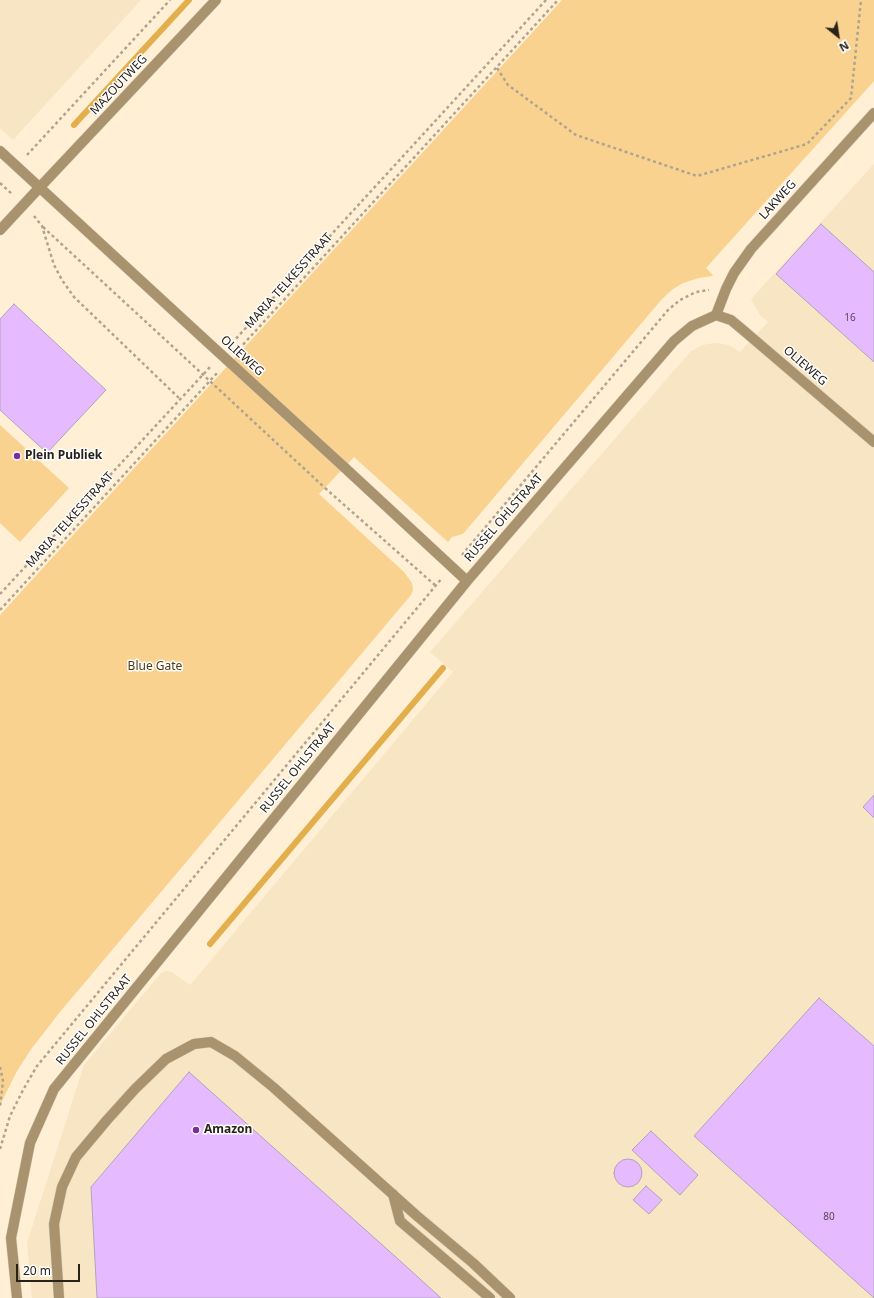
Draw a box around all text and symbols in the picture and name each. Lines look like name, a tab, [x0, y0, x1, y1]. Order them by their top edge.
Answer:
north arrow	[818, 16, 858, 56]
text: N	[837, 38, 852, 56]
street label: MAZOUTWEG	[88, 52, 150, 118]
street label: LAKWEG	[757, 177, 799, 223]
street label: MARIA TELKESSTRAAT	[242, 230, 336, 332]
house number: 16	[844, 312, 856, 324]
street label: OLIEWEG	[218, 333, 266, 379]
street label: OLIEWEG	[780, 343, 830, 389]
place label: Plein Publiek	[25, 449, 102, 463]
marker: Plein Publiek	[12, 451, 22, 461]
street label: MARIA TELKESSTRAAT	[23, 469, 117, 571]
street label: RUSSEL OHLSTRAAT	[462, 471, 546, 565]
park label: Blue Gate	[128, 660, 182, 674]
street label: RUSSEL OHLSTRAAT	[257, 720, 339, 816]
street label: RUSSEL OHLSTRAAT	[53, 972, 135, 1068]
place label: Amazon	[204, 1123, 252, 1137]
marker: Amazon	[191, 1125, 201, 1135]
house number: 80	[823, 1211, 835, 1223]
scale bar	[18, 1256, 82, 1282]
text: 20 m	[23, 1262, 51, 1279]

